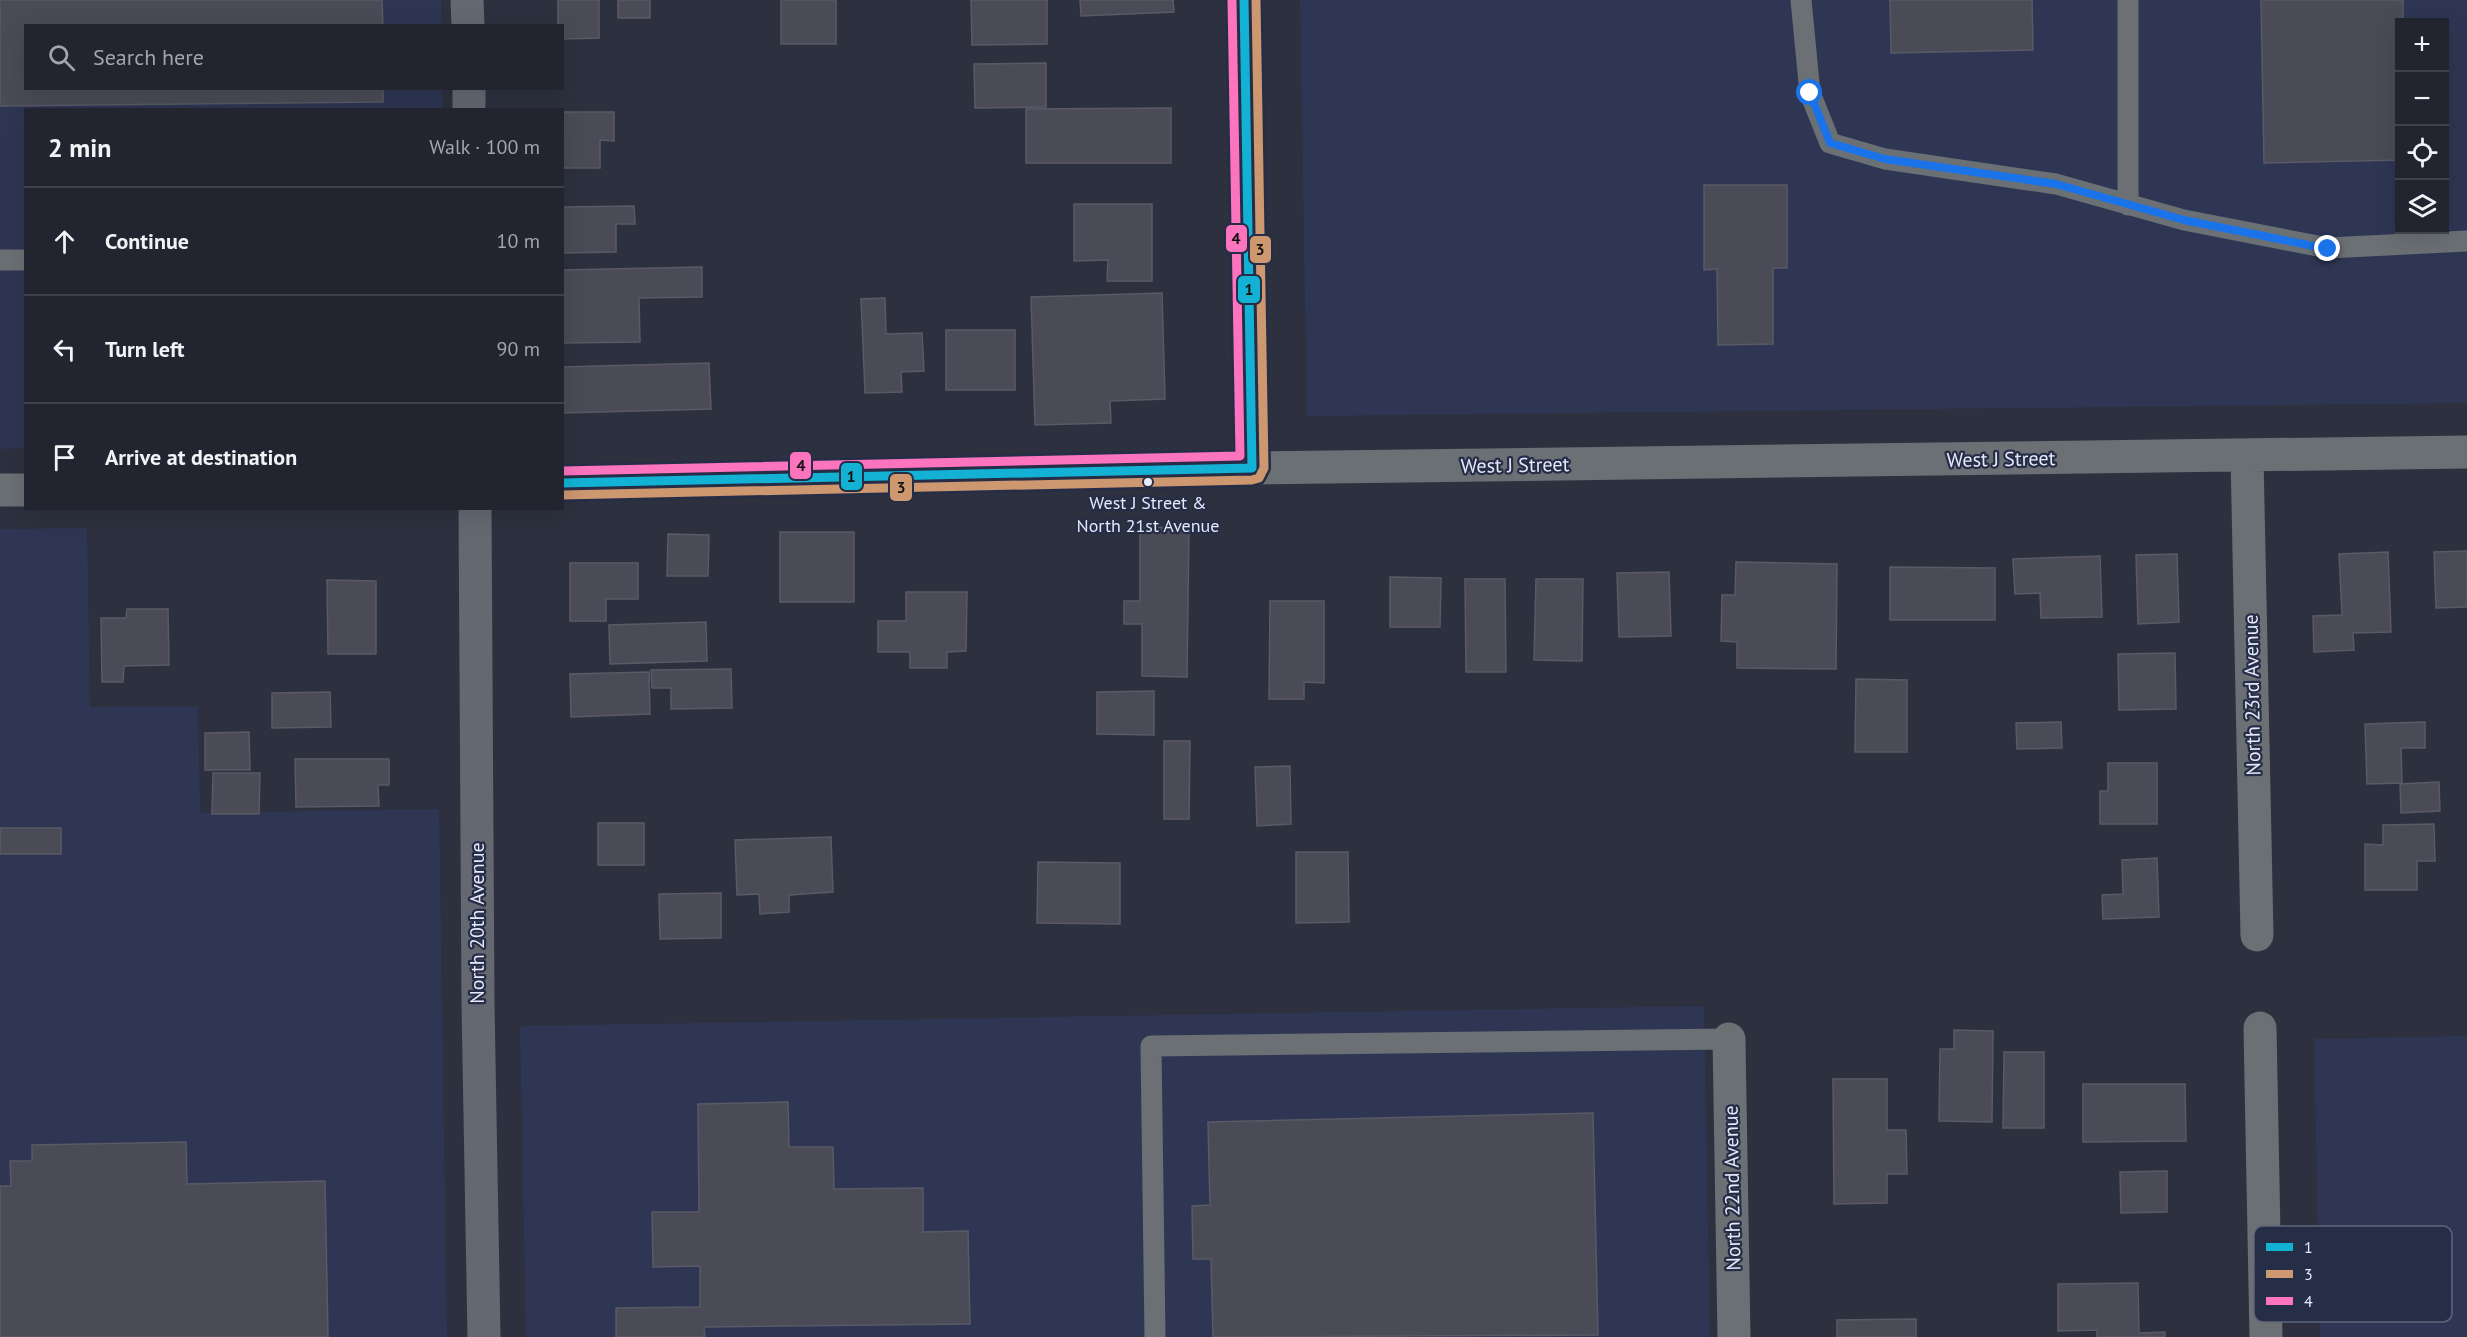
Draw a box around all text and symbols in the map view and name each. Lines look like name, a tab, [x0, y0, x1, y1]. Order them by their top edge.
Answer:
map controls	[2395, 18, 2449, 234]
button: +	[2395, 18, 2449, 72]
search box	[24, 24, 564, 90]
icon: search	[45, 41, 78, 74]
text: Search here	[93, 43, 204, 71]
button: −	[2395, 72, 2449, 126]
route start	[1796, 79, 1822, 105]
button: locate	[2395, 126, 2449, 180]
text: 2 min	[48, 131, 111, 164]
text: Walk · 100 m	[429, 134, 540, 160]
button: layers	[2395, 180, 2449, 234]
line badge: 4	[1225, 224, 1248, 253]
icon: ahead	[48, 225, 81, 258]
text: Continue	[105, 227, 189, 255]
text: 10 m	[497, 228, 540, 254]
text: 4	[1231, 228, 1241, 248]
line badge: 3	[1249, 235, 1272, 264]
route end	[2314, 235, 2340, 261]
text: 3	[1255, 239, 1265, 259]
line badge: 1	[1237, 275, 1261, 304]
text: 1	[1244, 279, 1254, 299]
icon: left	[48, 333, 81, 366]
text: Turn left	[105, 335, 185, 363]
text: 90 m	[497, 336, 540, 362]
icon: arrive	[48, 441, 81, 474]
text: Arrive at destination	[105, 443, 297, 471]
street label: West J Street	[1946, 445, 2056, 473]
line badge: 4	[789, 451, 812, 480]
street label: West J Street	[1460, 451, 1570, 479]
text: 4	[796, 455, 806, 475]
line badge: 1	[840, 462, 863, 491]
text: 1	[846, 466, 856, 486]
line badge: 3	[889, 473, 913, 502]
marker: West J Street & North 21st Avenue	[1142, 476, 1154, 488]
text: 3	[896, 477, 906, 497]
place label: West J Street & North 21st Avenue	[1077, 491, 1219, 537]
street label: North 23rd Avenue	[2238, 614, 2266, 776]
street label: North 20th Avenue	[464, 842, 490, 1004]
street label: North 22nd Avenue	[1718, 1105, 1746, 1271]
legend	[2254, 1226, 2452, 1322]
text: 1	[2304, 1237, 2313, 1257]
text: 3	[2304, 1264, 2313, 1284]
text: 4	[2304, 1291, 2313, 1311]

